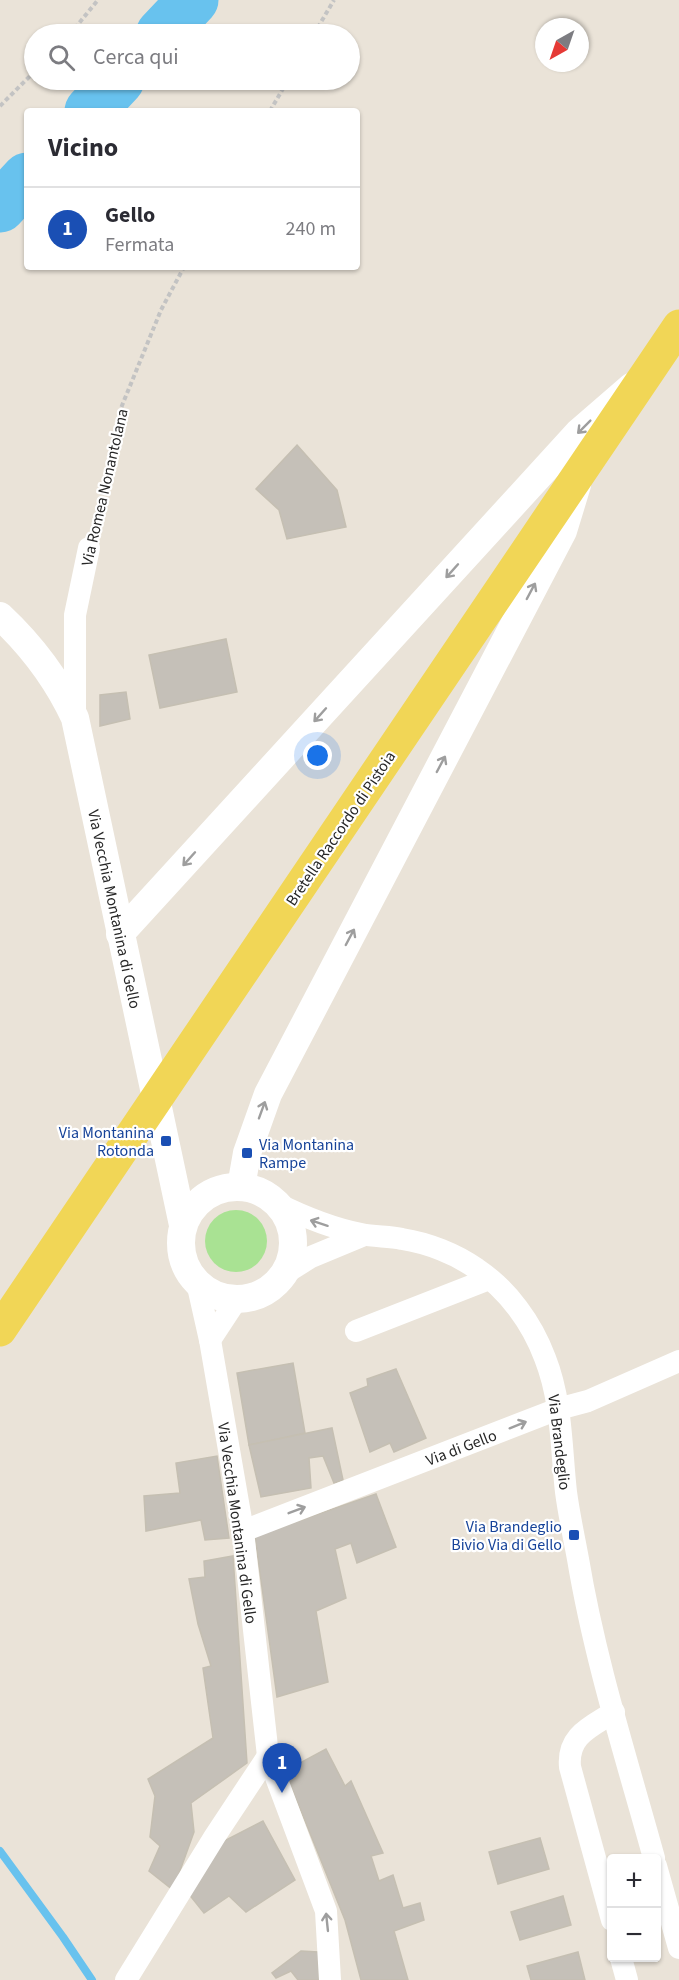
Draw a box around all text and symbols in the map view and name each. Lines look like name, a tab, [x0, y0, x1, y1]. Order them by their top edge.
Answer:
north arrow	[535, 18, 589, 72]
search box	[24, 24, 360, 90]
icon: search	[45, 41, 78, 74]
text: Cerca qui	[93, 41, 179, 73]
text: Vicino	[48, 129, 118, 166]
text: Gello	[105, 199, 155, 231]
text: 1	[62, 215, 73, 243]
text: 240 m	[286, 215, 336, 243]
text: Fermata	[105, 231, 174, 259]
street label: Via Romea Nonantolana	[76, 406, 134, 568]
one-way arrow	[576, 420, 591, 435]
one-way arrow	[445, 563, 459, 578]
one-way arrow	[526, 583, 537, 601]
one-way arrow	[314, 707, 328, 722]
your location	[303, 741, 332, 770]
street label: Bretella Raccordo di Pistoia	[281, 747, 401, 910]
one-way arrow	[435, 755, 447, 773]
street label: Via Vecchia Montanina di Gello	[82, 808, 146, 1011]
one-way arrow	[182, 851, 196, 866]
one-way arrow	[345, 928, 356, 946]
one-way arrow	[257, 1102, 268, 1120]
place label: Via Montanina Rotonda	[59, 1122, 154, 1162]
marker: Via Montanina Rotonda	[159, 1134, 173, 1148]
place label: Via Montanina Rampe	[259, 1134, 354, 1174]
marker: Via Montanina Rampe	[240, 1146, 254, 1160]
one-way arrow	[310, 1216, 329, 1227]
street label: Via Brandeglio	[542, 1393, 576, 1491]
one-way arrow	[509, 1419, 527, 1430]
street label: Via Vecchia Montanina di Gello	[212, 1421, 262, 1625]
street label: Via di Gello	[423, 1424, 500, 1471]
one-way arrow	[287, 1504, 306, 1515]
place label: Via Brandeglio Bivio Via di Gello	[451, 1516, 562, 1556]
marker: Via Brandeglio Bivio Via di Gello	[567, 1528, 581, 1542]
pin: 1	[262, 1744, 302, 1793]
map controls	[607, 1854, 661, 1962]
button: +	[607, 1854, 661, 1908]
button: −	[607, 1908, 661, 1962]
one-way arrow	[322, 1912, 333, 1932]

